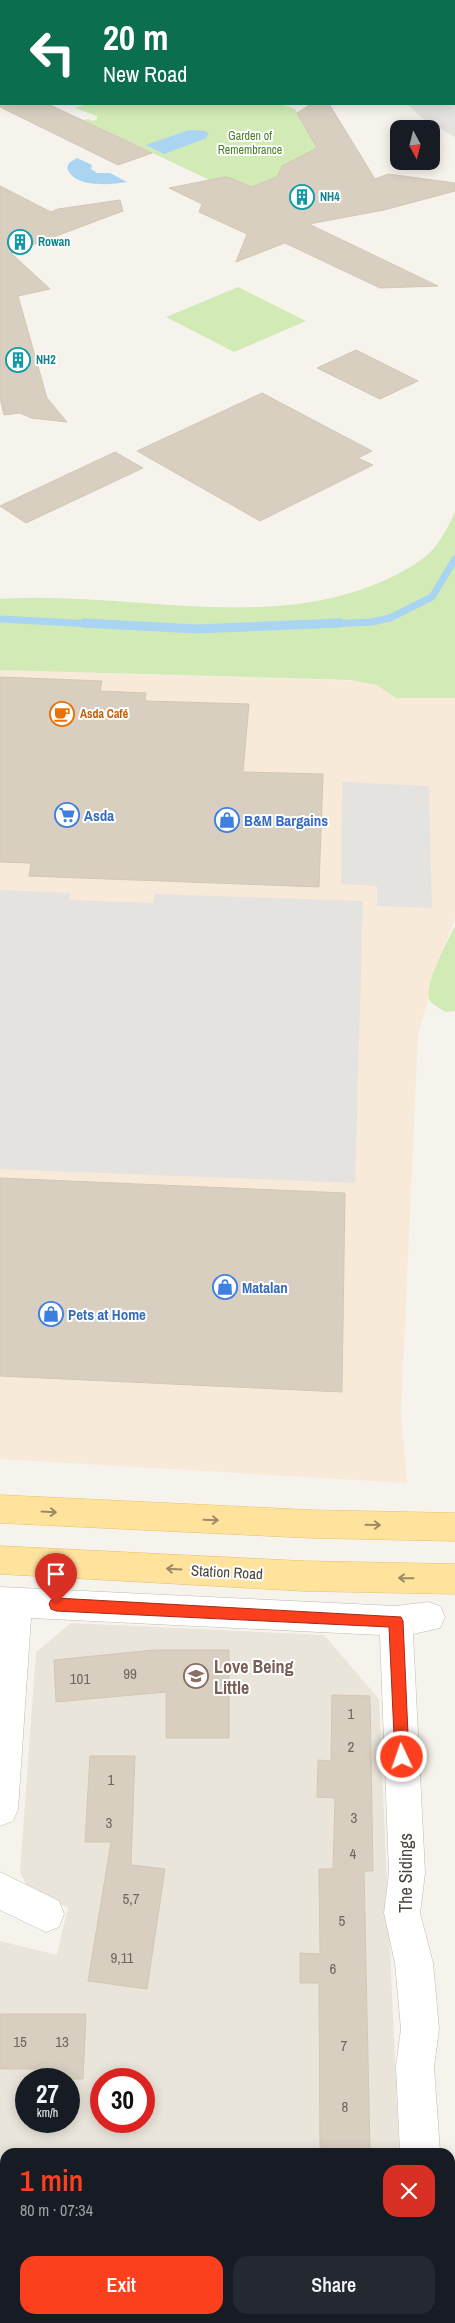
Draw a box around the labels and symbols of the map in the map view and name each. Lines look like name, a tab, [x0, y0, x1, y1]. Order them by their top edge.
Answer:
north arrow	[390, 120, 440, 170]
park label: Garden of Remembrance	[218, 128, 282, 158]
building icon: NH4	[289, 184, 315, 210]
place label: NH4	[320, 189, 340, 205]
building icon: Rowan	[7, 229, 33, 255]
place label: Rowan	[38, 234, 70, 250]
building icon: NH2	[5, 347, 31, 373]
place label: NH2	[36, 352, 56, 368]
cafe icon: Asda Café	[49, 701, 75, 727]
place label: Asda Café	[80, 706, 129, 722]
supermarket icon: Asda	[54, 802, 80, 828]
place label: Asda	[84, 805, 114, 826]
shop icon: B&M Bargains	[214, 807, 240, 833]
place label: B&M Bargains	[244, 810, 328, 831]
shop icon: Matalan	[212, 1274, 238, 1300]
place label: Matalan	[242, 1277, 288, 1298]
shop icon: Pets at Home	[38, 1301, 64, 1327]
place label: Pets at Home	[68, 1304, 146, 1325]
one-way arrow	[40, 1507, 56, 1516]
one-way arrow	[202, 1515, 219, 1525]
one-way arrow	[365, 1521, 381, 1530]
pin	[35, 1553, 77, 1604]
street label: Station Road	[191, 1560, 263, 1584]
one-way arrow	[166, 1565, 182, 1574]
one-way arrow	[399, 1574, 415, 1583]
place label: Love Being Little	[214, 1654, 294, 1700]
house number: 99	[123, 1663, 137, 1684]
school or university icon: Love Being Little	[183, 1663, 209, 1689]
house number: 101	[70, 1668, 90, 1689]
house number: 1	[348, 1703, 355, 1724]
position arrow	[375, 1730, 427, 1782]
house number: 2	[348, 1736, 355, 1757]
house number: 1	[108, 1769, 115, 1790]
house number: 3	[351, 1807, 358, 1828]
house number: 3	[106, 1812, 113, 1833]
street label: The Sidings	[393, 1833, 418, 1913]
house number: 4	[350, 1843, 357, 1864]
house number: 5,7	[122, 1888, 140, 1909]
house number: 5	[339, 1910, 346, 1931]
house number: 9,11	[110, 1947, 134, 1968]
house number: 6	[330, 1958, 337, 1979]
house number: 15	[13, 2031, 27, 2052]
house number: 13	[55, 2031, 69, 2052]
house number: 7	[341, 2035, 348, 2056]
speed limit sign: 30	[90, 2068, 155, 2133]
house number: 8	[342, 2096, 349, 2117]

